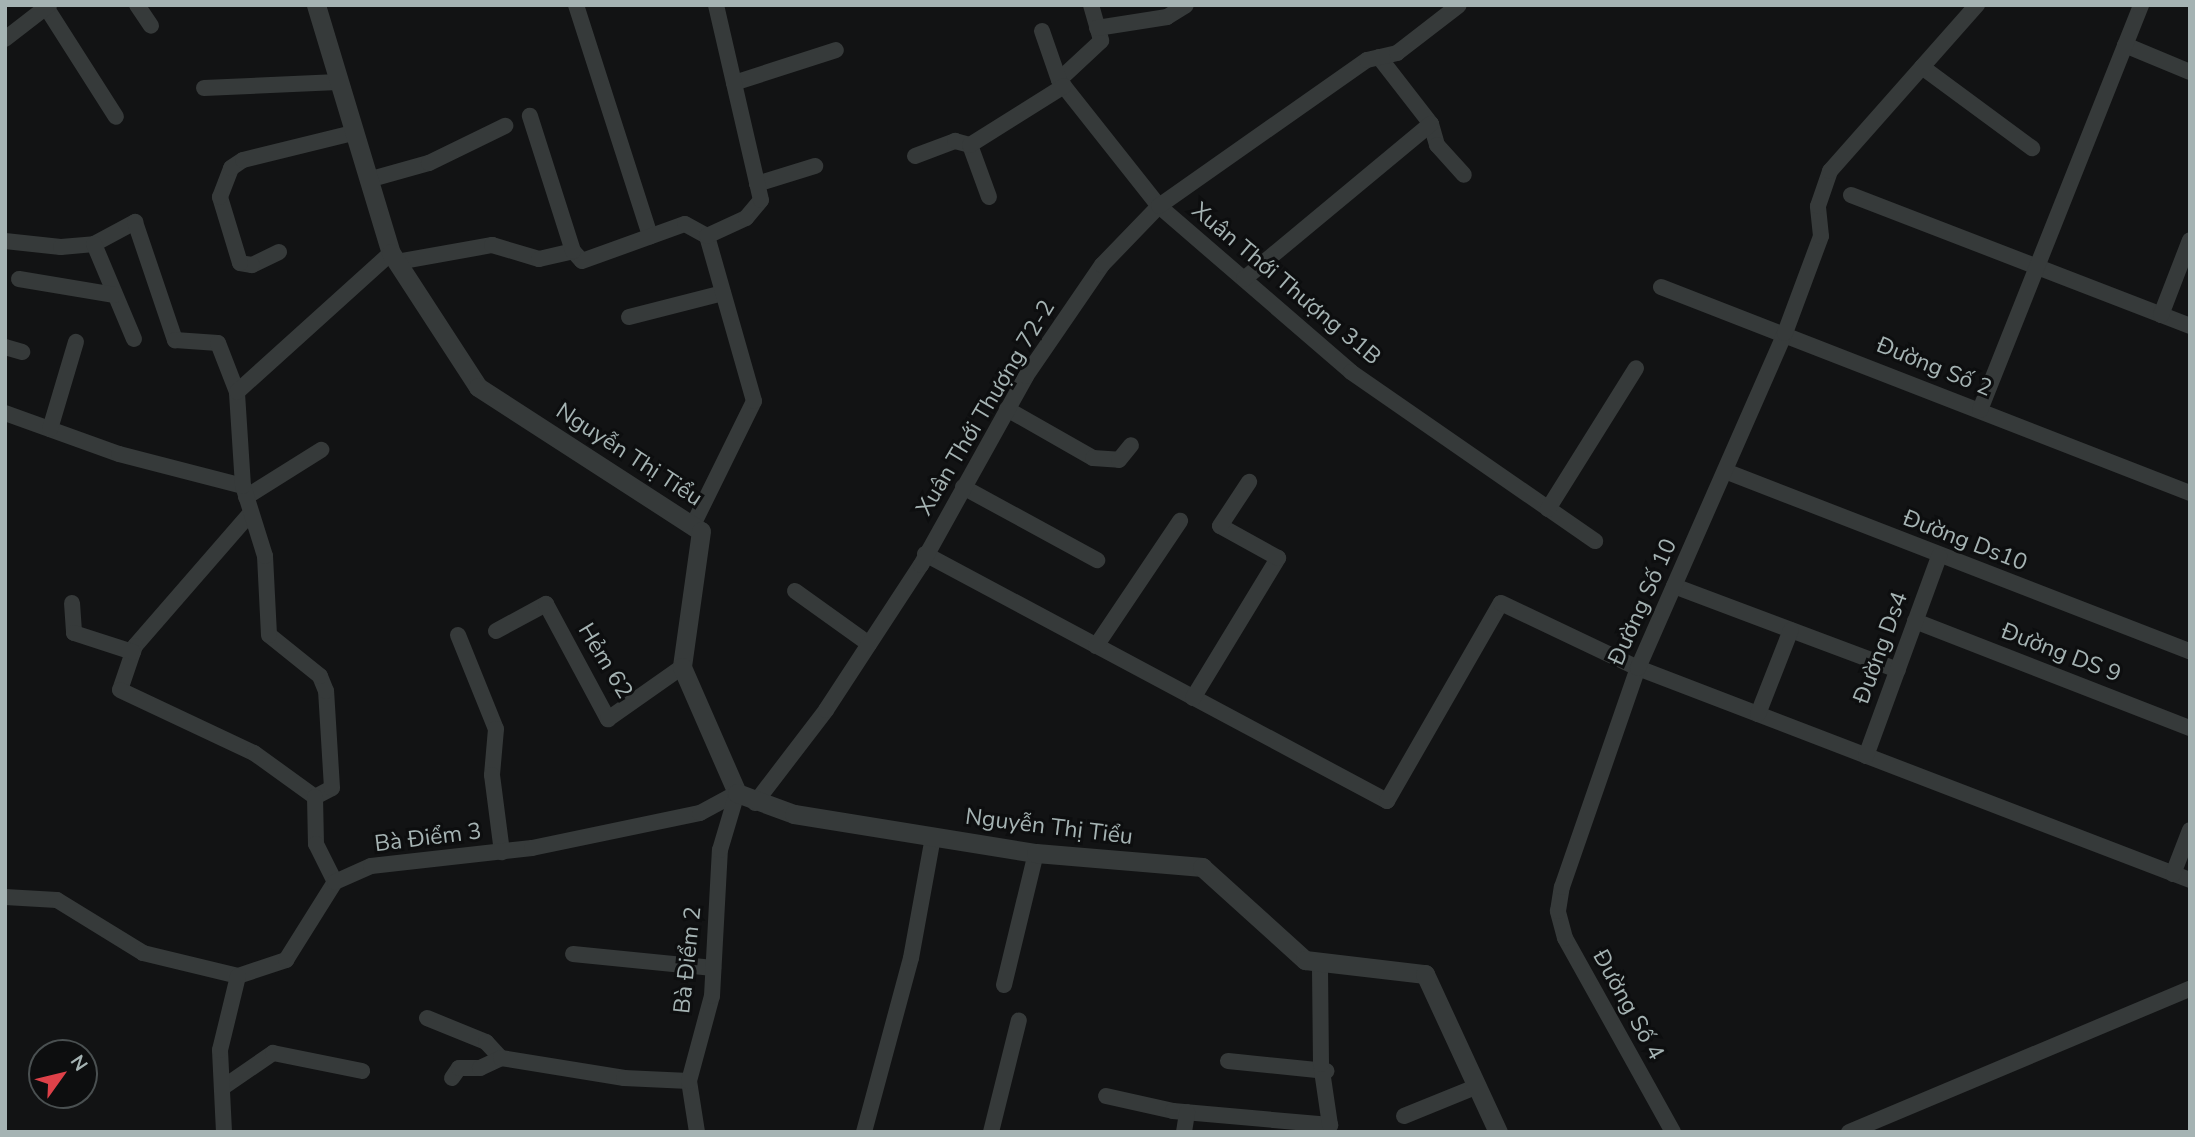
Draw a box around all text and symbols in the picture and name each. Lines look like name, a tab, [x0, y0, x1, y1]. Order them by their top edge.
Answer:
street label: Xuân Thới Thượng 31B	[1186, 197, 1386, 371]
street label: Xuân Thới Thượng 72-2	[911, 295, 1061, 521]
street label: Đường Số 2	[1872, 331, 1996, 403]
street label: Nguyễn Thị Tiểu	[551, 397, 707, 513]
street label: Đường Ds10	[1899, 505, 2031, 577]
street label: Đường Số 10	[1603, 534, 1683, 670]
street label: Đường Ds4	[1848, 588, 1914, 708]
street label: Hẻm 62	[572, 618, 638, 704]
street label: Đường DS 9	[1997, 618, 2125, 688]
street label: Nguyễn Thị Tiểu	[964, 803, 1134, 851]
street label: Bà Điểm 3	[373, 818, 483, 858]
street label: Bà Điểm 2	[669, 905, 707, 1015]
street label: Đường Số 4	[1586, 945, 1670, 1065]
north arrow	[28, 1039, 98, 1109]
text: N	[64, 1050, 94, 1077]

